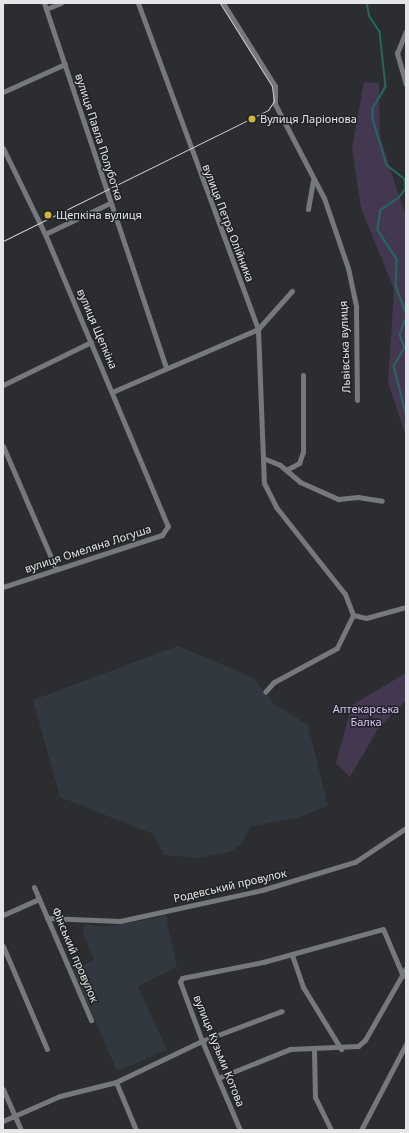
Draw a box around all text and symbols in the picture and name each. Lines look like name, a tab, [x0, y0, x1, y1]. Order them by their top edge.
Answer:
street label: вулиця Павла Полуботка	[72, 72, 126, 202]
place label: Вулиця Ларіонова	[260, 112, 357, 126]
marker: Вулиця Ларіонова	[247, 114, 257, 124]
street label: вулиця Петра Олійника	[199, 162, 257, 284]
place label: Щепкіна вулиця	[56, 208, 142, 222]
marker: Щепкіна вулиця	[43, 210, 53, 220]
street label: вулиця Щепкіна	[74, 287, 120, 371]
street label: Львівська вулиця	[337, 301, 353, 393]
street label: вулиця Омеляна Логуша	[23, 522, 153, 576]
park label: Аптекарська Балка	[333, 703, 399, 729]
street label: Родевський провулок	[172, 867, 288, 905]
street label: Фінський провулок	[49, 905, 101, 1005]
street label: вулиця Кузьми Котова	[191, 993, 247, 1109]

